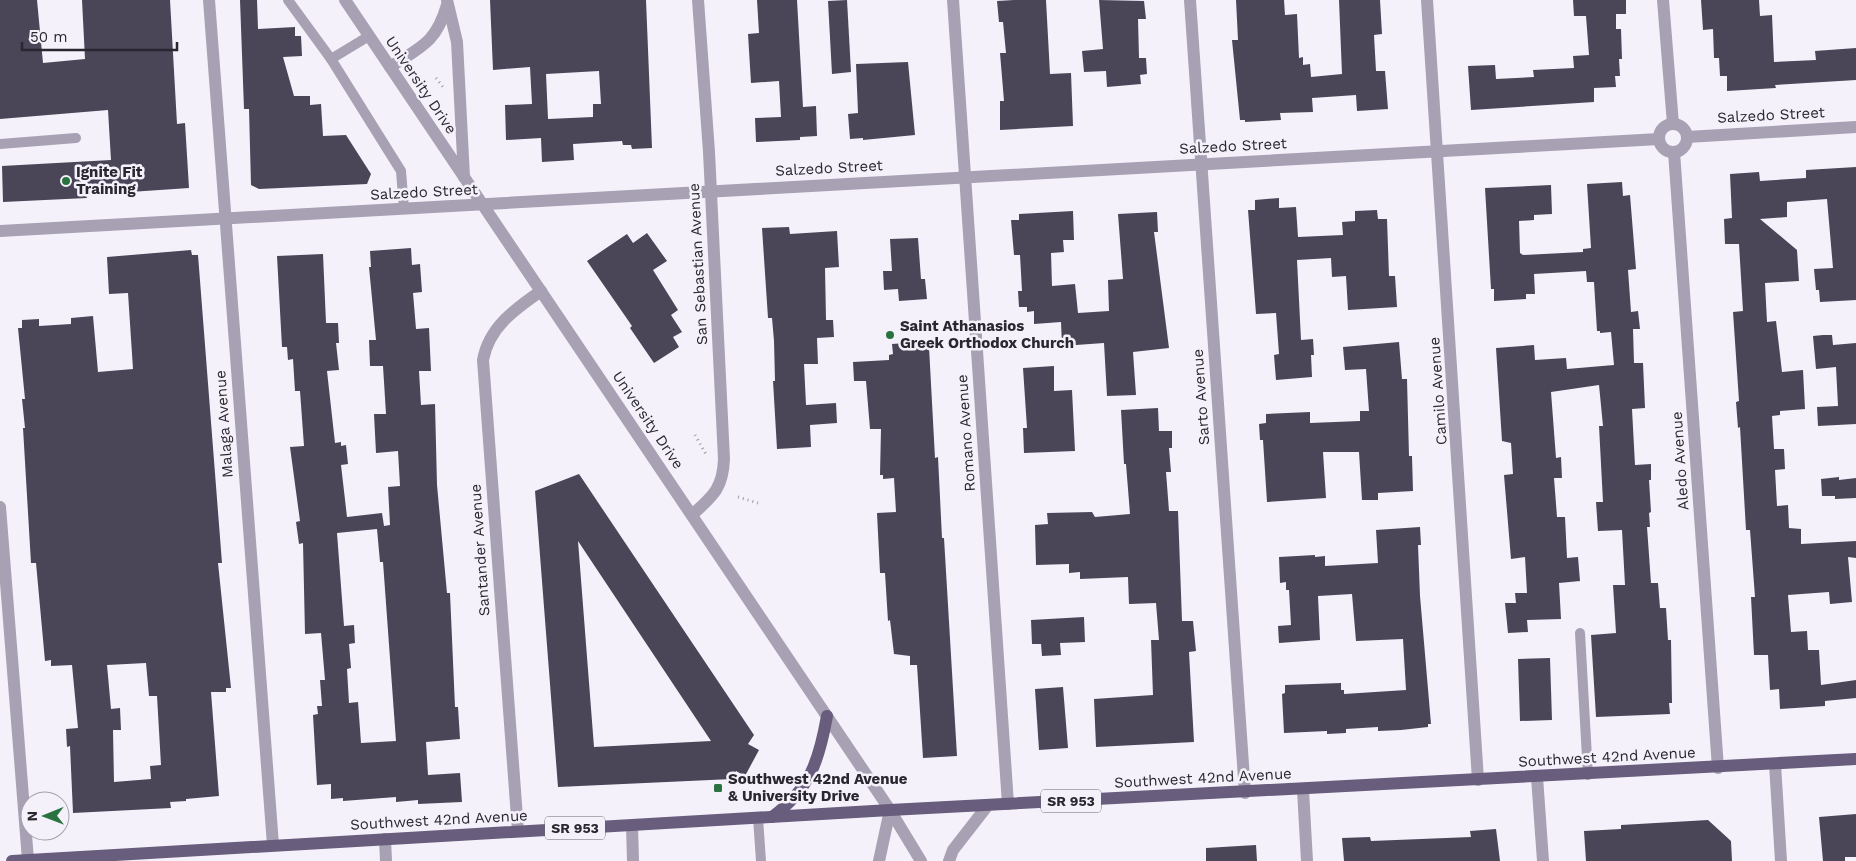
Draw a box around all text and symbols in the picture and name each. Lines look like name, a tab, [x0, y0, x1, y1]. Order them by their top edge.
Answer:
scale bar	[22, 20, 178, 52]
text: 50 m	[30, 28, 67, 46]
street label: University Drive	[382, 33, 460, 137]
street label: Salzedo Street	[1717, 103, 1826, 127]
street label: Salzedo Street	[1179, 134, 1288, 158]
street label: Salzedo Street	[775, 156, 884, 180]
place label: Ignite Fit Training	[76, 163, 143, 198]
marker: Ignite Fit Training	[60, 175, 72, 187]
street label: Salzedo Street	[370, 180, 479, 204]
street label: San Sebastian Avenue	[685, 183, 711, 345]
place label: Saint Athanasios Greek Orthodox Church	[900, 317, 1074, 352]
marker: Saint Athanasios Greek Orthodox Church	[884, 329, 896, 341]
street label: Camilo Avenue	[1425, 336, 1451, 446]
street label: Sarto Avenue	[1189, 348, 1213, 446]
street label: University Drive	[609, 368, 687, 472]
street label: Malaga Avenue	[211, 370, 237, 478]
street label: Romano Avenue	[953, 374, 979, 492]
street label: Aledo Avenue	[1668, 411, 1692, 511]
street label: Santander Avenue	[466, 483, 494, 617]
street label: Southwest 42nd Avenue	[1518, 743, 1696, 771]
street label: Southwest 42nd Avenue	[1114, 764, 1292, 792]
place label: Southwest 42nd Avenue & University Drive	[728, 770, 908, 805]
marker: Southwest 42nd Avenue & University Drive	[712, 782, 724, 794]
road number: SR 953	[1041, 789, 1101, 812]
north arrow	[20, 791, 70, 841]
street label: Southwest 42nd Avenue	[350, 806, 528, 834]
text: N	[24, 811, 40, 822]
road number: SR 953	[545, 816, 605, 840]

